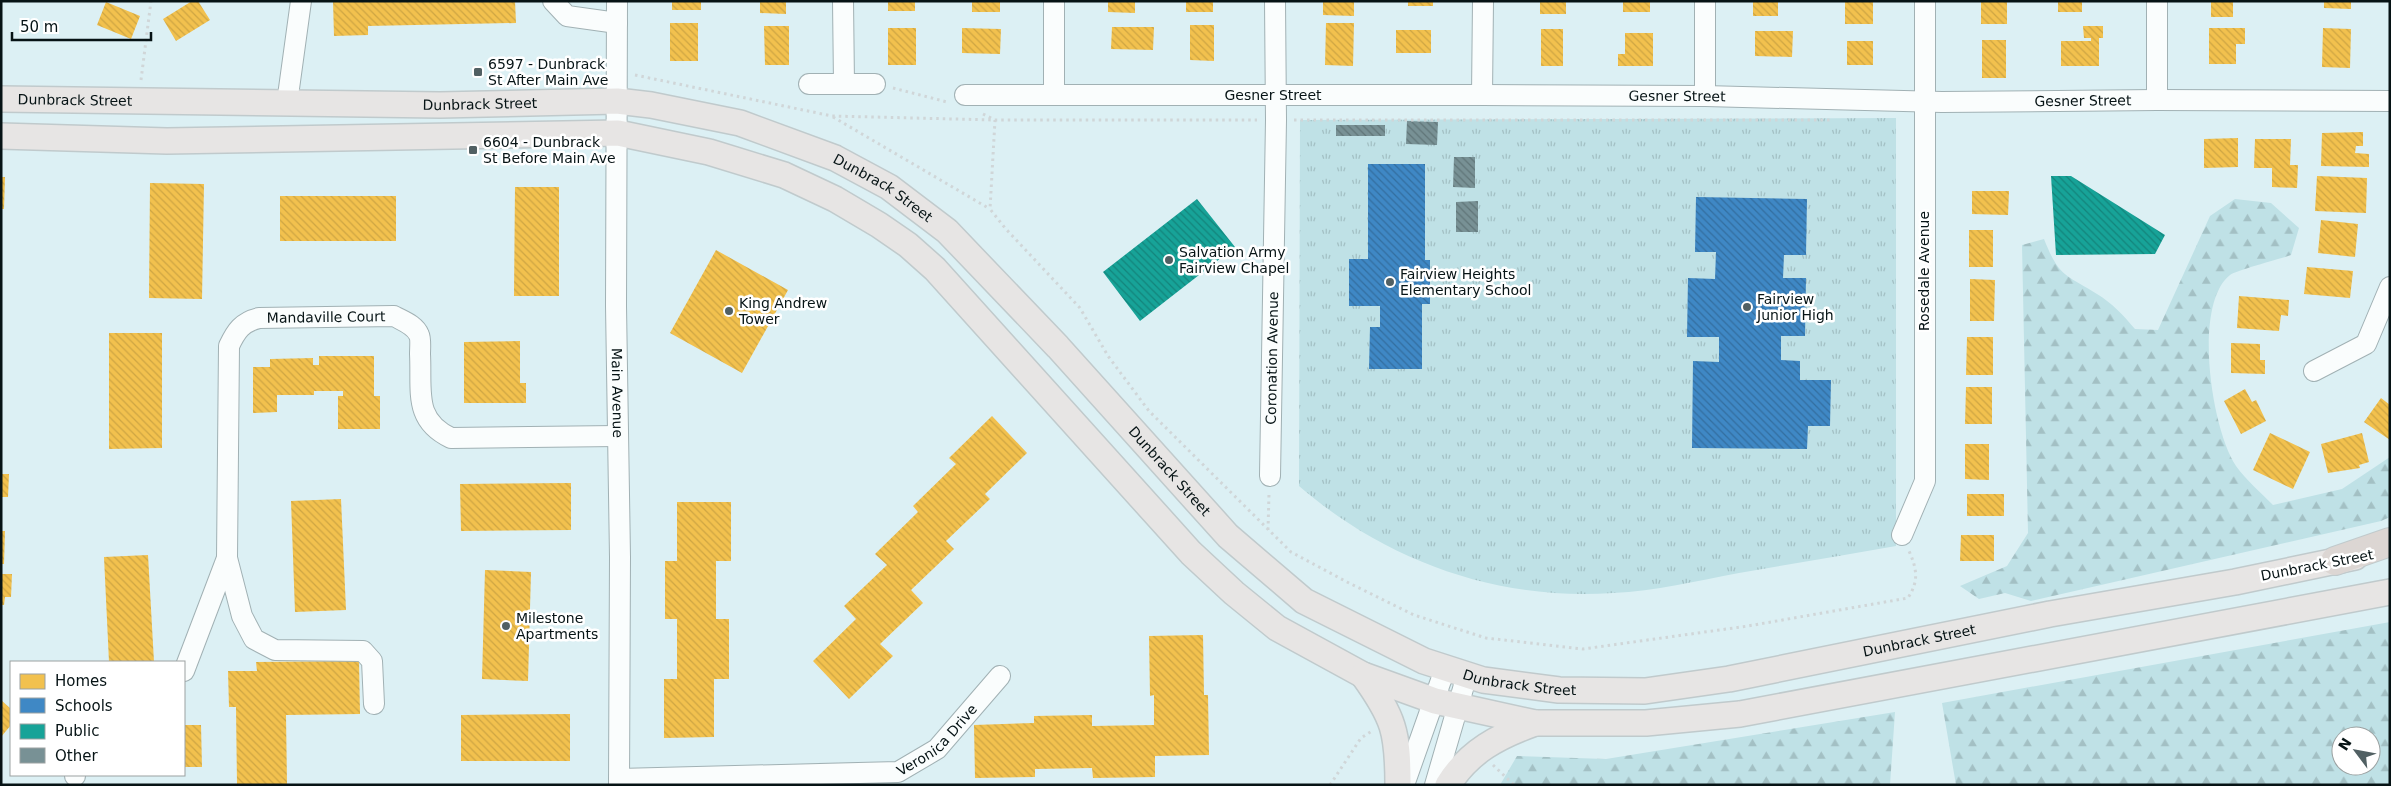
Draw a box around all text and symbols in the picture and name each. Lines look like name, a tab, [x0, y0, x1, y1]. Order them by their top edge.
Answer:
scale bar	[12, 10, 151, 42]
text: 50 m	[20, 18, 58, 36]
place label: 6597 - Dunbrack St After Main Ave	[488, 56, 608, 88]
marker: 6597 - Dunbrack St After Main Ave	[472, 66, 484, 78]
street label: Gesner Street	[1224, 87, 1322, 103]
street label: Gesner Street	[1628, 88, 1726, 105]
street label: Dunbrack Street	[18, 91, 133, 109]
street label: Gesner Street	[2034, 92, 2132, 109]
street label: Dunbrack Street	[423, 95, 538, 113]
place label: 6604 - Dunbrack St Before Main Ave	[483, 134, 616, 166]
marker: 6604 - Dunbrack St Before Main Ave	[467, 144, 479, 156]
street label: Dunbrack Street	[831, 151, 936, 226]
street label: Rosedale Avenue	[1916, 211, 1932, 331]
place label: Salvation Army Fairview Chapel	[1179, 244, 1289, 276]
marker: Salvation Army Fairview Chapel	[1163, 254, 1175, 266]
place label: Fairview Heights Elementary School	[1400, 266, 1532, 298]
marker: Fairview Heights Elementary School	[1384, 276, 1396, 288]
street label: Coronation Avenue	[1263, 291, 1281, 425]
place label: Fairview Junior High	[1756, 291, 1834, 323]
place label: King Andrew Tower	[738, 295, 827, 327]
marker: Fairview Junior High	[1741, 301, 1753, 313]
marker: King Andrew Tower	[723, 305, 735, 317]
street label: Mandaville Court	[267, 308, 386, 326]
street label: Main Avenue	[609, 348, 626, 438]
street label: Dunbrack Street	[1125, 423, 1214, 519]
street label: Dunbrack Street	[2259, 546, 2375, 584]
place label: Milestone Apartments	[516, 610, 598, 642]
marker: Milestone Apartments	[500, 620, 512, 632]
street label: Dunbrack Street	[1861, 621, 1978, 660]
legend	[10, 661, 185, 776]
street label: Dunbrack Street	[1461, 666, 1577, 698]
text: Homes	[55, 672, 107, 690]
text: Schools	[55, 697, 113, 715]
street label: Veronica Drive	[894, 701, 980, 779]
text: Public	[55, 722, 99, 740]
north arrow	[2331, 726, 2381, 776]
text: N	[2335, 735, 2355, 753]
text: Other	[55, 747, 98, 765]

